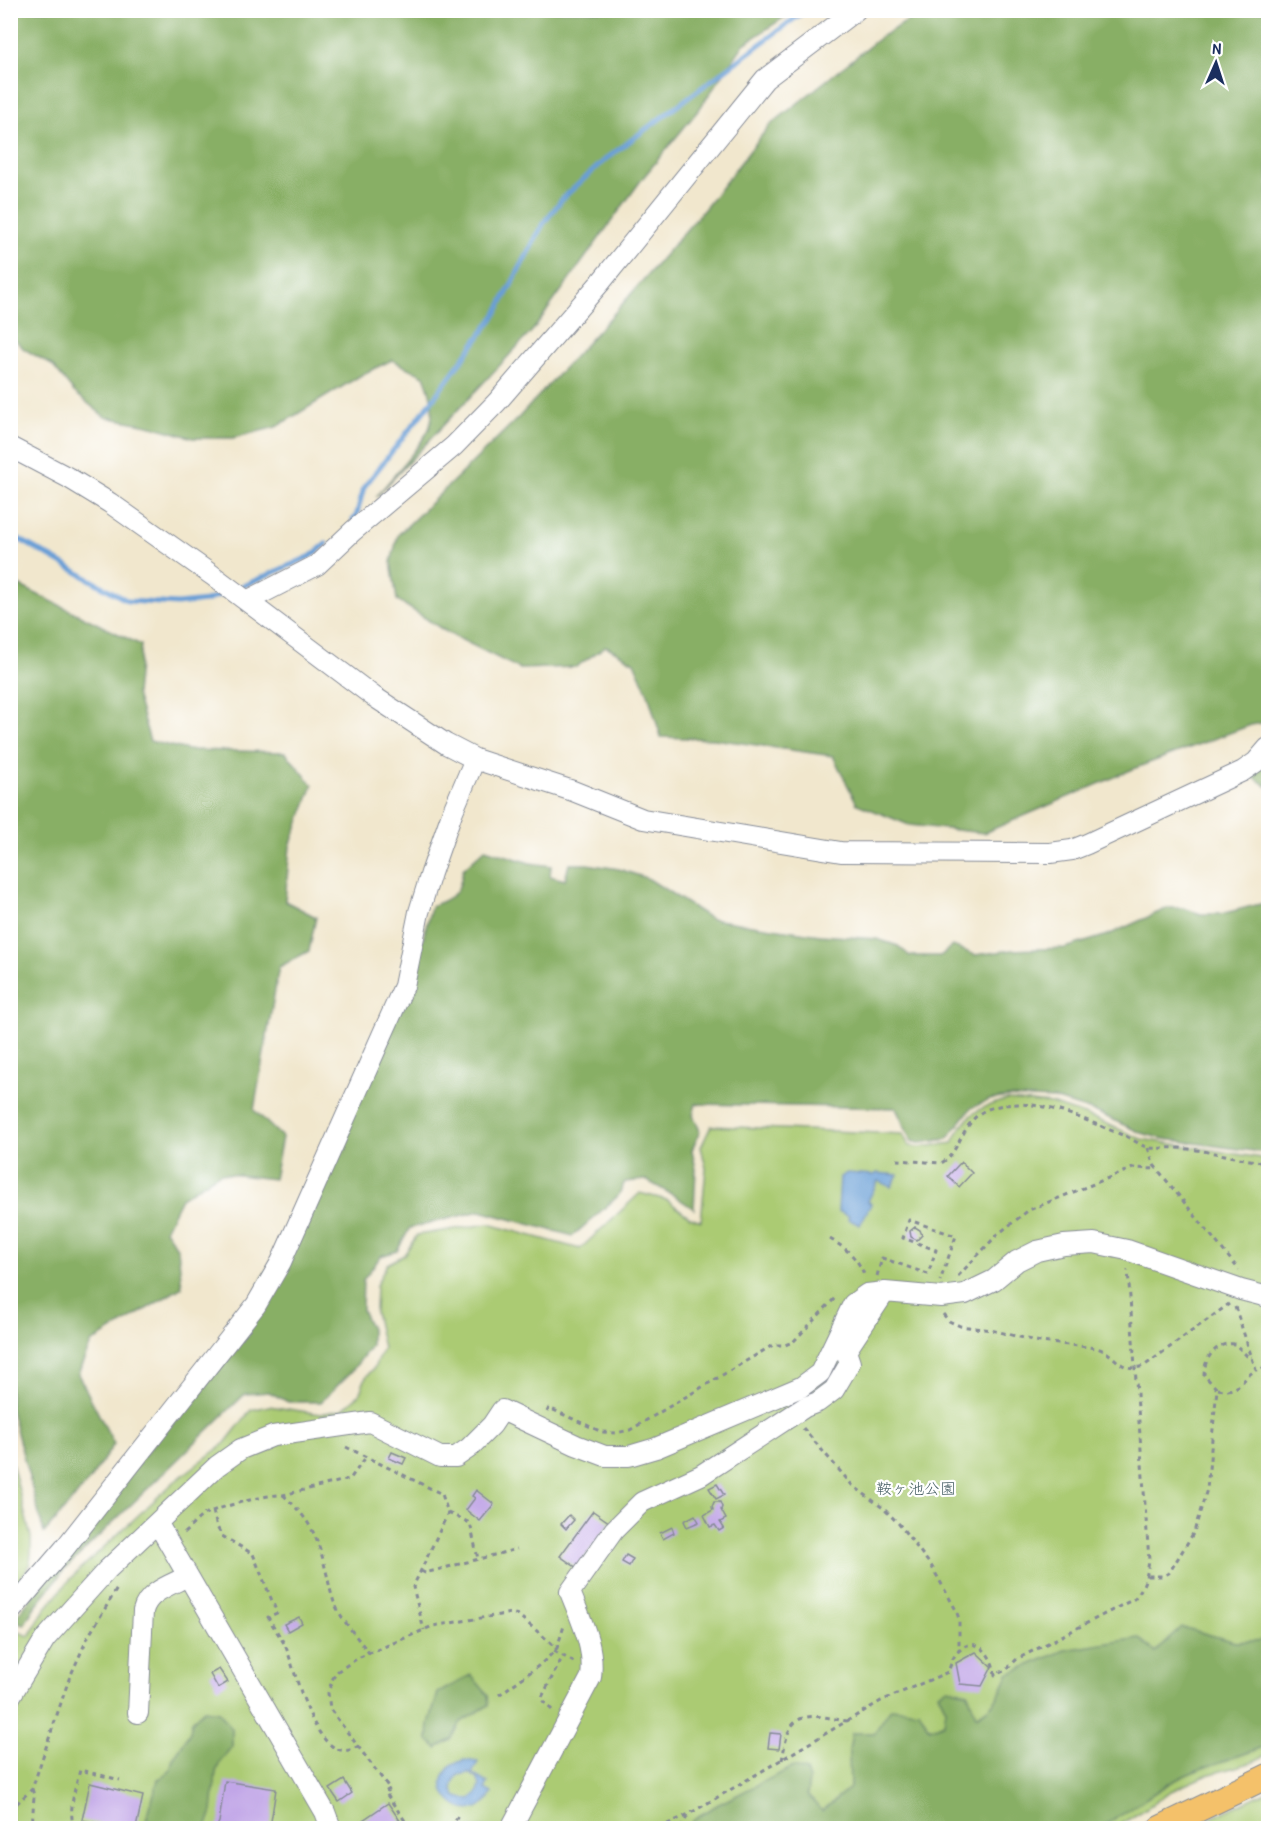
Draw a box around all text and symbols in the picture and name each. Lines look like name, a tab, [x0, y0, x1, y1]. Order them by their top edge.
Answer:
north arrow	[1186, 33, 1246, 93]
text: N	[1212, 37, 1222, 59]
park label: 鞍ヶ池公園	[876, 1477, 956, 1499]

